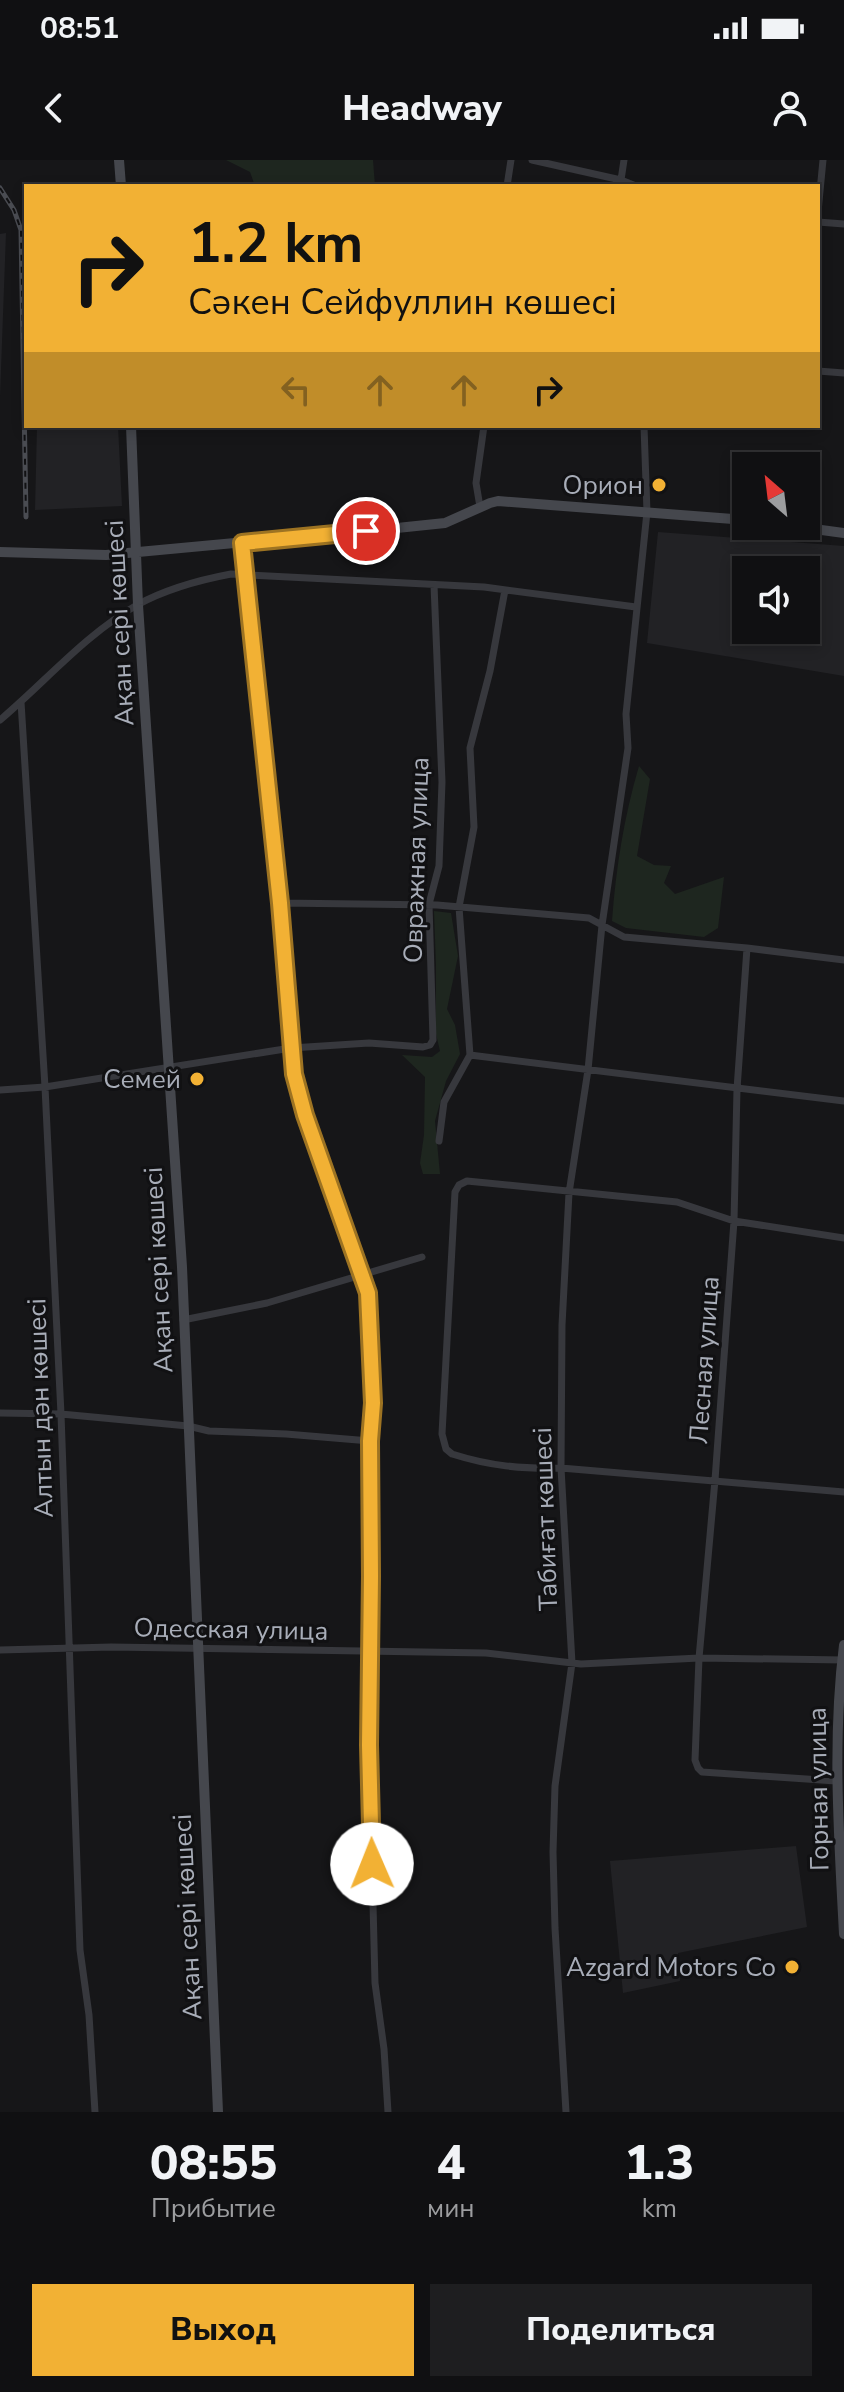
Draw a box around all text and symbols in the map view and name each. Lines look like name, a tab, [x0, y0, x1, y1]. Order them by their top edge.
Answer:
text: 08:51	[40, 8, 119, 49]
text: Headway	[342, 84, 502, 133]
icon: back	[32, 86, 76, 130]
icon: person	[768, 86, 812, 130]
text: 1.2 km	[188, 205, 363, 282]
icon: right	[56, 216, 160, 320]
text: Сәкен Сейфуллин көшесі	[188, 278, 617, 327]
icon: left	[274, 368, 318, 412]
icon: ahead	[358, 368, 402, 412]
icon: ahead	[442, 368, 486, 412]
icon: right	[526, 368, 570, 412]
north arrow	[732, 452, 820, 540]
map controls	[732, 452, 820, 644]
place label: Орион	[562, 468, 643, 503]
marker: Орион	[650, 476, 668, 494]
pin	[332, 497, 400, 565]
icon: arrive	[344, 509, 388, 553]
street label: Ақан сері көшесі	[97, 519, 142, 727]
button: sound	[732, 556, 820, 644]
street label: Овражная улица	[395, 756, 438, 964]
place label: Семей	[103, 1062, 181, 1097]
marker: Семей	[188, 1070, 206, 1088]
street label: Ақан сері көшесі	[136, 1166, 181, 1374]
street label: Лесная улица	[681, 1275, 728, 1445]
street label: Алтын дән көшесі	[19, 1298, 62, 1518]
street label: Табиғат көшесі	[525, 1427, 566, 1611]
street label: Одесская улица	[133, 1610, 329, 1649]
street label: Горная улица	[800, 1707, 837, 1871]
street label: Ақан сері көшесі	[165, 1813, 210, 2021]
position arrow	[330, 1822, 414, 1906]
place label: Azgard Motors Co	[566, 1950, 776, 1985]
marker: Azgard Motors Co	[783, 1958, 801, 1976]
text: 08:55	[150, 2130, 277, 2196]
text: 4	[436, 2130, 465, 2196]
text: 1.3	[624, 2130, 694, 2196]
text: Прибытие	[151, 2191, 276, 2226]
text: мин	[427, 2191, 475, 2226]
text: km	[642, 2191, 677, 2226]
button: Выход	[32, 2284, 414, 2376]
button: Поделиться	[430, 2284, 812, 2376]

